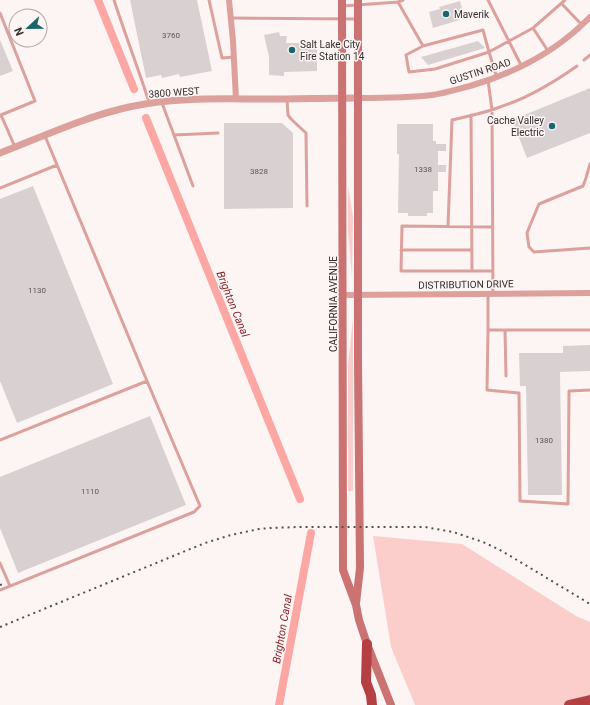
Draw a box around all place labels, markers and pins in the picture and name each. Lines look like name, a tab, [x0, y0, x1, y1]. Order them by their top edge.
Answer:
marker: Maverik	[441, 9, 451, 19]
place label: Maverik	[454, 9, 490, 20]
place label: Salt Lake City Fire Station 14	[300, 39, 365, 62]
marker: Salt Lake City Fire Station 14	[287, 45, 297, 55]
place label: Cache Valley Electric	[487, 115, 544, 138]
marker: Cache Valley Electric	[547, 121, 557, 131]

